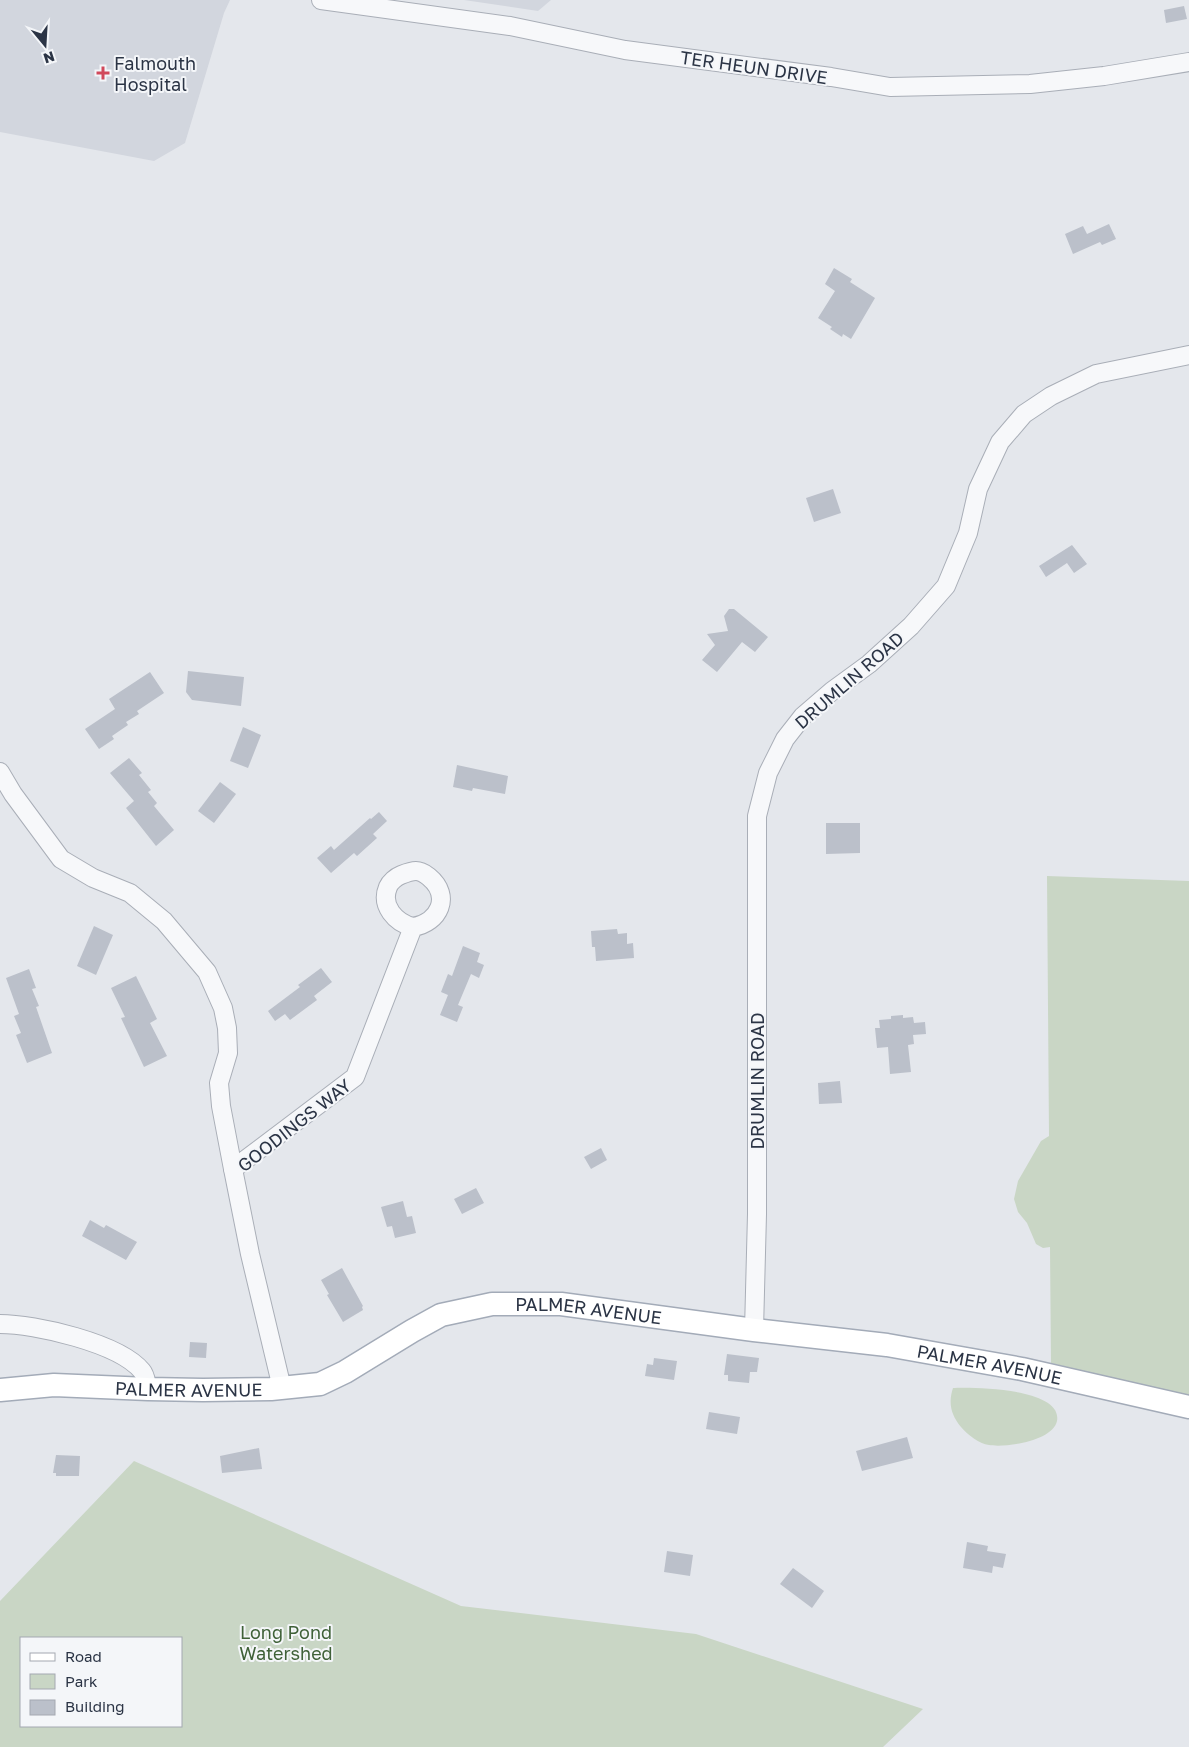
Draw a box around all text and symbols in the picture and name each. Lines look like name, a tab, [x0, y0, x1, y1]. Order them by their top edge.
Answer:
north arrow	[20, 20, 70, 70]
street label: TER HEUN DRIVE	[679, 46, 829, 88]
text: N	[41, 48, 57, 68]
place label: Falmouth Hospital	[114, 52, 196, 95]
marker: Falmouth Hospital	[96, 66, 110, 80]
street label: DRUMLIN ROAD	[790, 627, 908, 733]
street label: DRUMLIN ROAD	[746, 1012, 768, 1150]
street label: GOODINGS WAY	[233, 1074, 356, 1176]
street label: PALMER AVENUE	[515, 1293, 663, 1328]
street label: PALMER AVENUE	[915, 1340, 1064, 1389]
street label: PALMER AVENUE	[115, 1377, 262, 1401]
park label: Long Pond Watershed	[239, 1621, 333, 1664]
legend	[20, 1637, 182, 1727]
text: Road	[65, 1647, 102, 1665]
text: Park	[65, 1672, 98, 1690]
text: Building	[65, 1697, 125, 1715]

